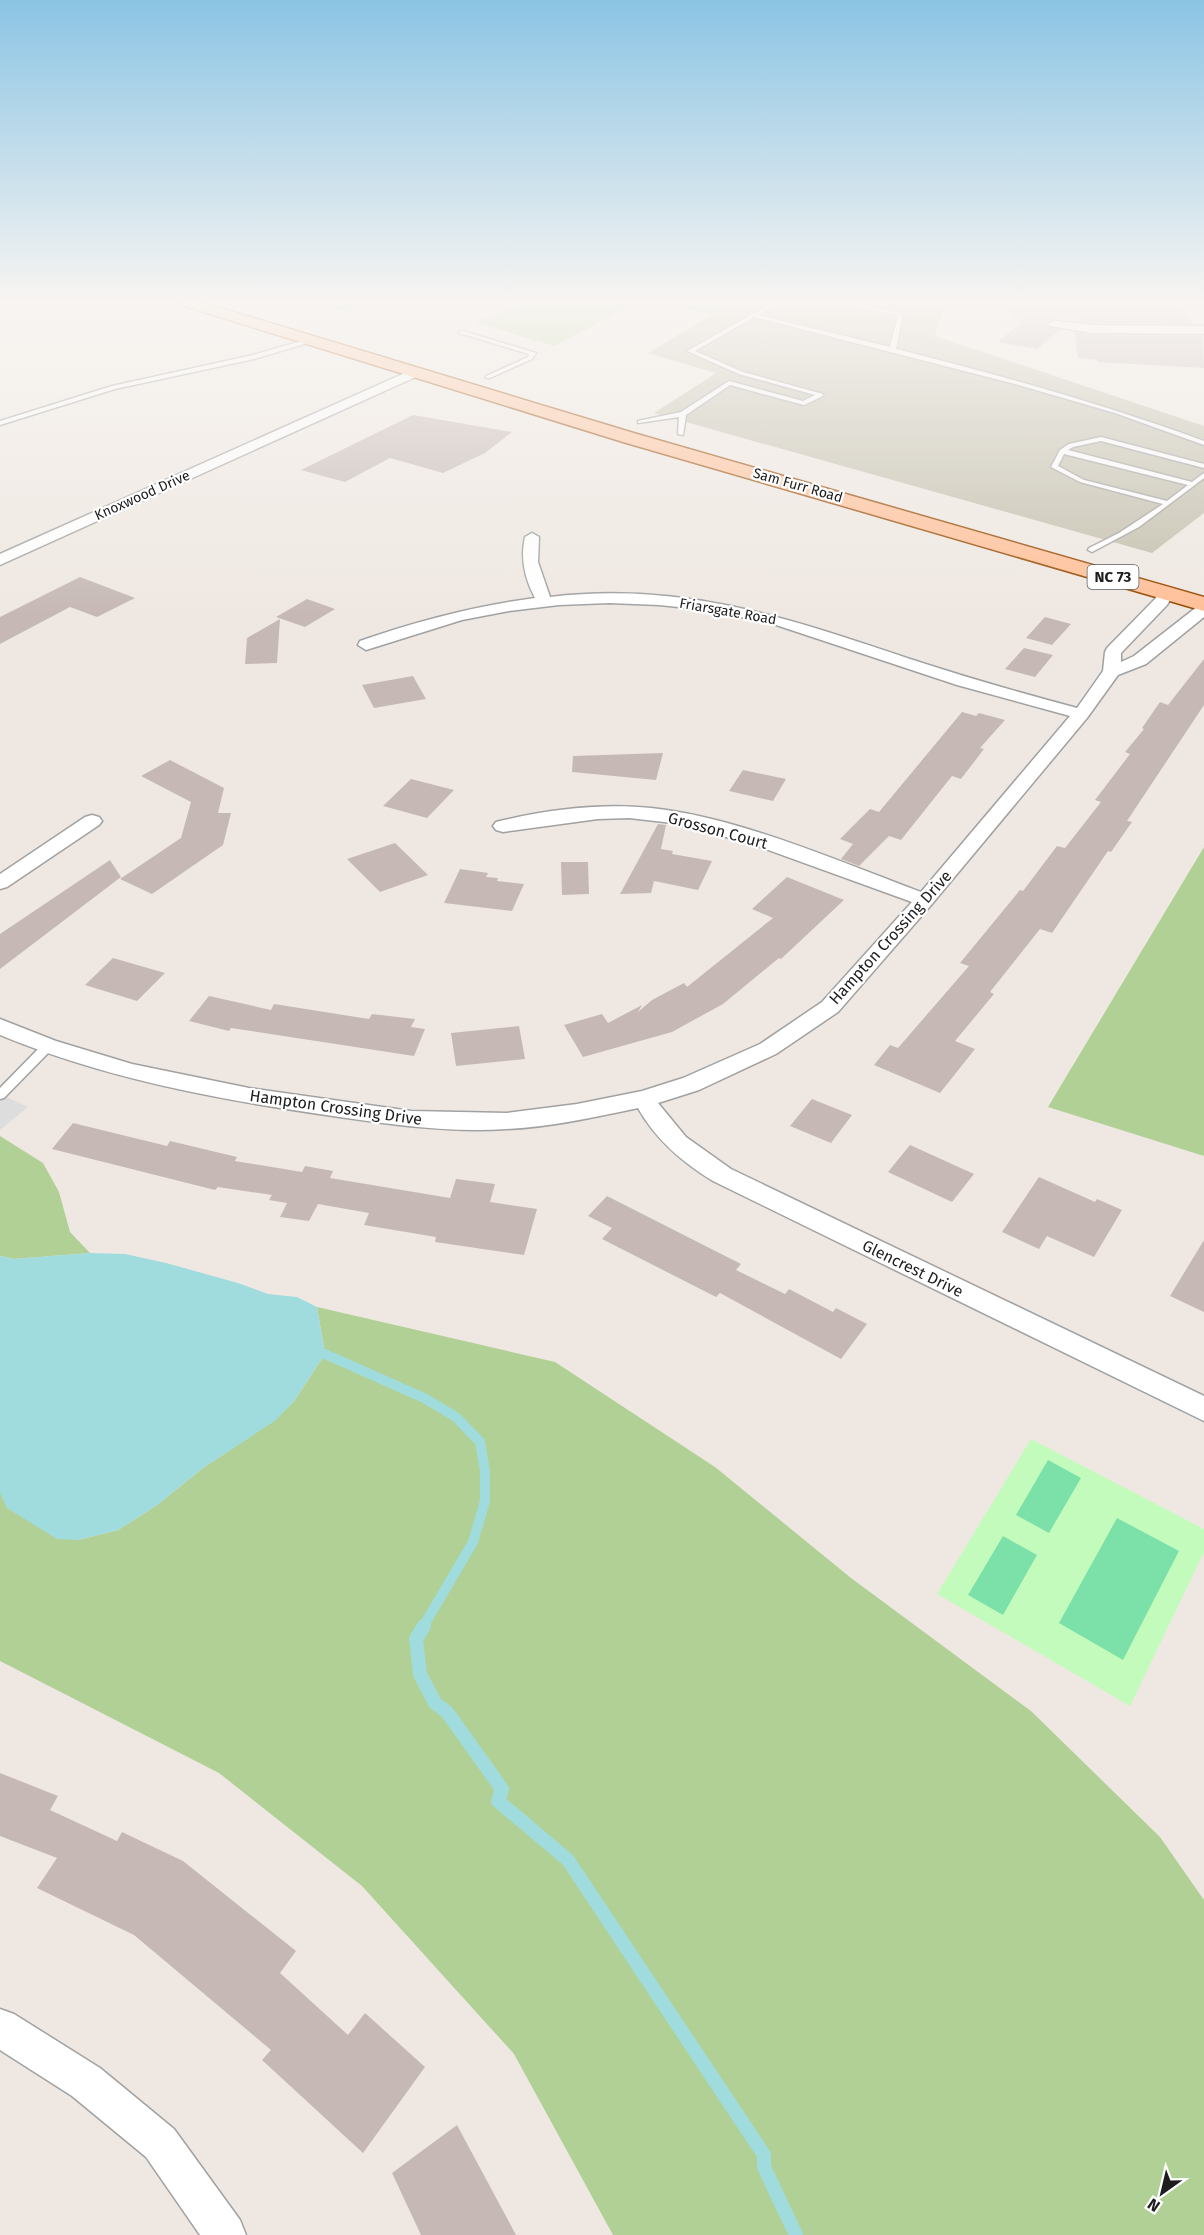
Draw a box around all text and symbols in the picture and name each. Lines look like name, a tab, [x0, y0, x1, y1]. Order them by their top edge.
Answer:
street label: Sam Furr Road	[751, 465, 845, 506]
street label: Knoxwood Drive	[92, 467, 193, 524]
road number: NC 73	[1088, 565, 1138, 589]
street label: Friarsgate Road	[678, 595, 778, 628]
street label: Grosson Court	[666, 808, 770, 853]
street label: Hampton Crossing Drive	[825, 866, 956, 1008]
street label: Hampton Crossing Drive	[249, 1086, 423, 1129]
street label: Glencrest Drive	[859, 1236, 966, 1301]
north arrow	[1132, 2163, 1192, 2223]
text: N	[1144, 2194, 1164, 2216]

